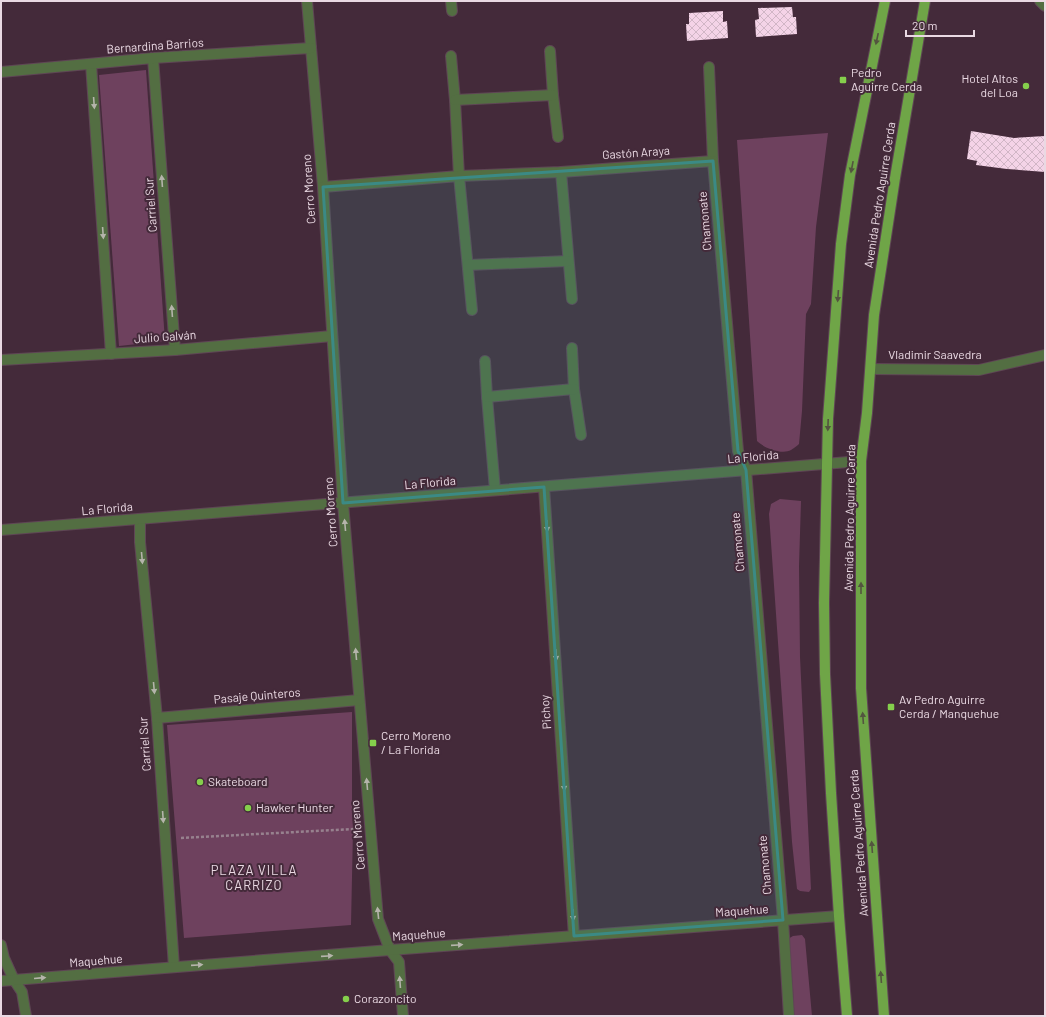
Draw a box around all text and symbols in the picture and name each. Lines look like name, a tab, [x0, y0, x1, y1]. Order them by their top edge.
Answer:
scale bar	[906, 12, 974, 38]
text: 20 m	[912, 18, 938, 32]
one-way arrow	[874, 33, 880, 45]
street label: Bernardina Barrios	[106, 35, 204, 55]
place label: Pedro Aguirre Cerda	[851, 65, 922, 93]
place label: Hotel Altos del Loa	[961, 71, 1018, 99]
marker: Pedro Aguirre Cerda	[838, 75, 848, 85]
marker: Hotel Altos del Loa	[1021, 81, 1031, 91]
one-way arrow	[91, 97, 98, 109]
street label: Avenida Pedro Aguirre Cerda	[861, 121, 897, 269]
street label: Gastón Araya	[602, 143, 670, 161]
street label: Cerro Moreno	[299, 154, 317, 224]
one-way arrow	[849, 161, 855, 173]
one-way arrow	[159, 175, 166, 187]
street label: Carriel Sur	[141, 177, 159, 233]
street label: Chamonate	[694, 191, 714, 251]
one-way arrow	[100, 227, 106, 240]
one-way arrow	[834, 290, 841, 302]
one-way arrow	[169, 305, 176, 317]
street label: Julio Galván	[133, 327, 197, 345]
street label: Vladimir Saavedra	[888, 347, 982, 361]
one-way arrow	[824, 419, 831, 431]
street label: Avenida Pedro Aguirre Cerda	[841, 444, 857, 592]
street label: La Florida	[727, 447, 779, 465]
street label: La Florida	[404, 473, 456, 491]
street label: Cerro Moreno	[321, 477, 339, 547]
street label: La Florida	[81, 499, 133, 517]
street label: Chamonate	[727, 512, 747, 572]
one-way arrow	[341, 519, 348, 531]
one-way arrow	[543, 520, 550, 532]
one-way arrow	[138, 552, 145, 564]
one-way arrow	[858, 581, 864, 594]
one-way arrow	[352, 648, 359, 660]
one-way arrow	[552, 649, 559, 661]
one-way arrow	[151, 681, 157, 694]
street label: Pasaje Quinteros	[213, 684, 301, 706]
place label: Av Pedro Aguirre Cerda / Manquehue	[899, 692, 999, 720]
street label: Pichoy	[537, 694, 553, 730]
marker: Av Pedro Aguirre Cerda / Manquehue	[886, 702, 896, 712]
one-way arrow	[860, 712, 867, 724]
street label: Carriel Sur	[135, 716, 153, 772]
place label: Cerro Moreno / La Florida	[381, 728, 451, 756]
marker: Cerro Moreno / La Florida	[368, 738, 378, 748]
street label: Avenida Pedro Aguirre Cerda	[846, 769, 870, 917]
place label: Skateboard	[208, 774, 268, 788]
marker: Skateboard	[195, 777, 205, 787]
one-way arrow	[363, 778, 370, 790]
one-way arrow	[561, 779, 568, 791]
place label: Hawker Hunter	[256, 800, 334, 814]
street label: Cerro Moreno	[347, 800, 367, 871]
marker: Hawker Hunter	[243, 803, 253, 813]
one-way arrow	[160, 811, 167, 823]
street label: Chamonate	[754, 835, 774, 895]
one-way arrow	[869, 841, 876, 853]
district label: PLAZA VILLA CARRIZO	[211, 862, 297, 893]
street label: Maquehue	[715, 901, 769, 919]
one-way arrow	[375, 907, 381, 919]
one-way arrow	[570, 909, 576, 922]
street label: Maquehue	[392, 925, 446, 943]
one-way arrow	[451, 942, 463, 949]
street label: Maquehue	[69, 951, 123, 969]
one-way arrow	[321, 952, 333, 959]
one-way arrow	[191, 962, 203, 969]
one-way arrow	[877, 971, 884, 983]
one-way arrow	[34, 975, 46, 981]
one-way arrow	[397, 976, 404, 988]
place label: Corazoncito	[354, 991, 417, 1005]
marker: Corazoncito	[341, 994, 351, 1004]

